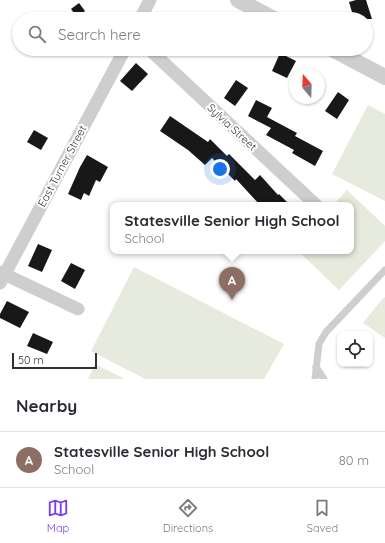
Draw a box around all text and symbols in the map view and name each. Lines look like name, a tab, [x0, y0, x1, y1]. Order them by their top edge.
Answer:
search box	[12, 12, 373, 56]
icon: search	[26, 23, 48, 45]
text: Search here	[58, 25, 141, 44]
north arrow	[289, 68, 325, 104]
street label: Sylvia Street	[204, 101, 260, 154]
street label: East Turner Street	[35, 123, 90, 209]
your location	[210, 159, 230, 179]
popup	[110, 202, 354, 254]
text: Statesville Senior High School	[124, 211, 340, 230]
text: School	[124, 230, 165, 246]
pin: A	[219, 267, 245, 300]
map controls	[337, 331, 373, 367]
button: locate	[337, 331, 373, 367]
scale bar	[12, 351, 97, 370]
text: 50 m	[18, 353, 44, 367]
text: Nearby	[16, 395, 77, 416]
text: Statesville Senior High School	[54, 442, 269, 461]
text: A	[25, 452, 33, 468]
text: 80 m	[339, 452, 369, 468]
text: School	[54, 461, 94, 477]
tab: Map	[47, 497, 69, 535]
tab: Directions	[163, 497, 213, 535]
tab: Saved	[307, 497, 338, 535]

